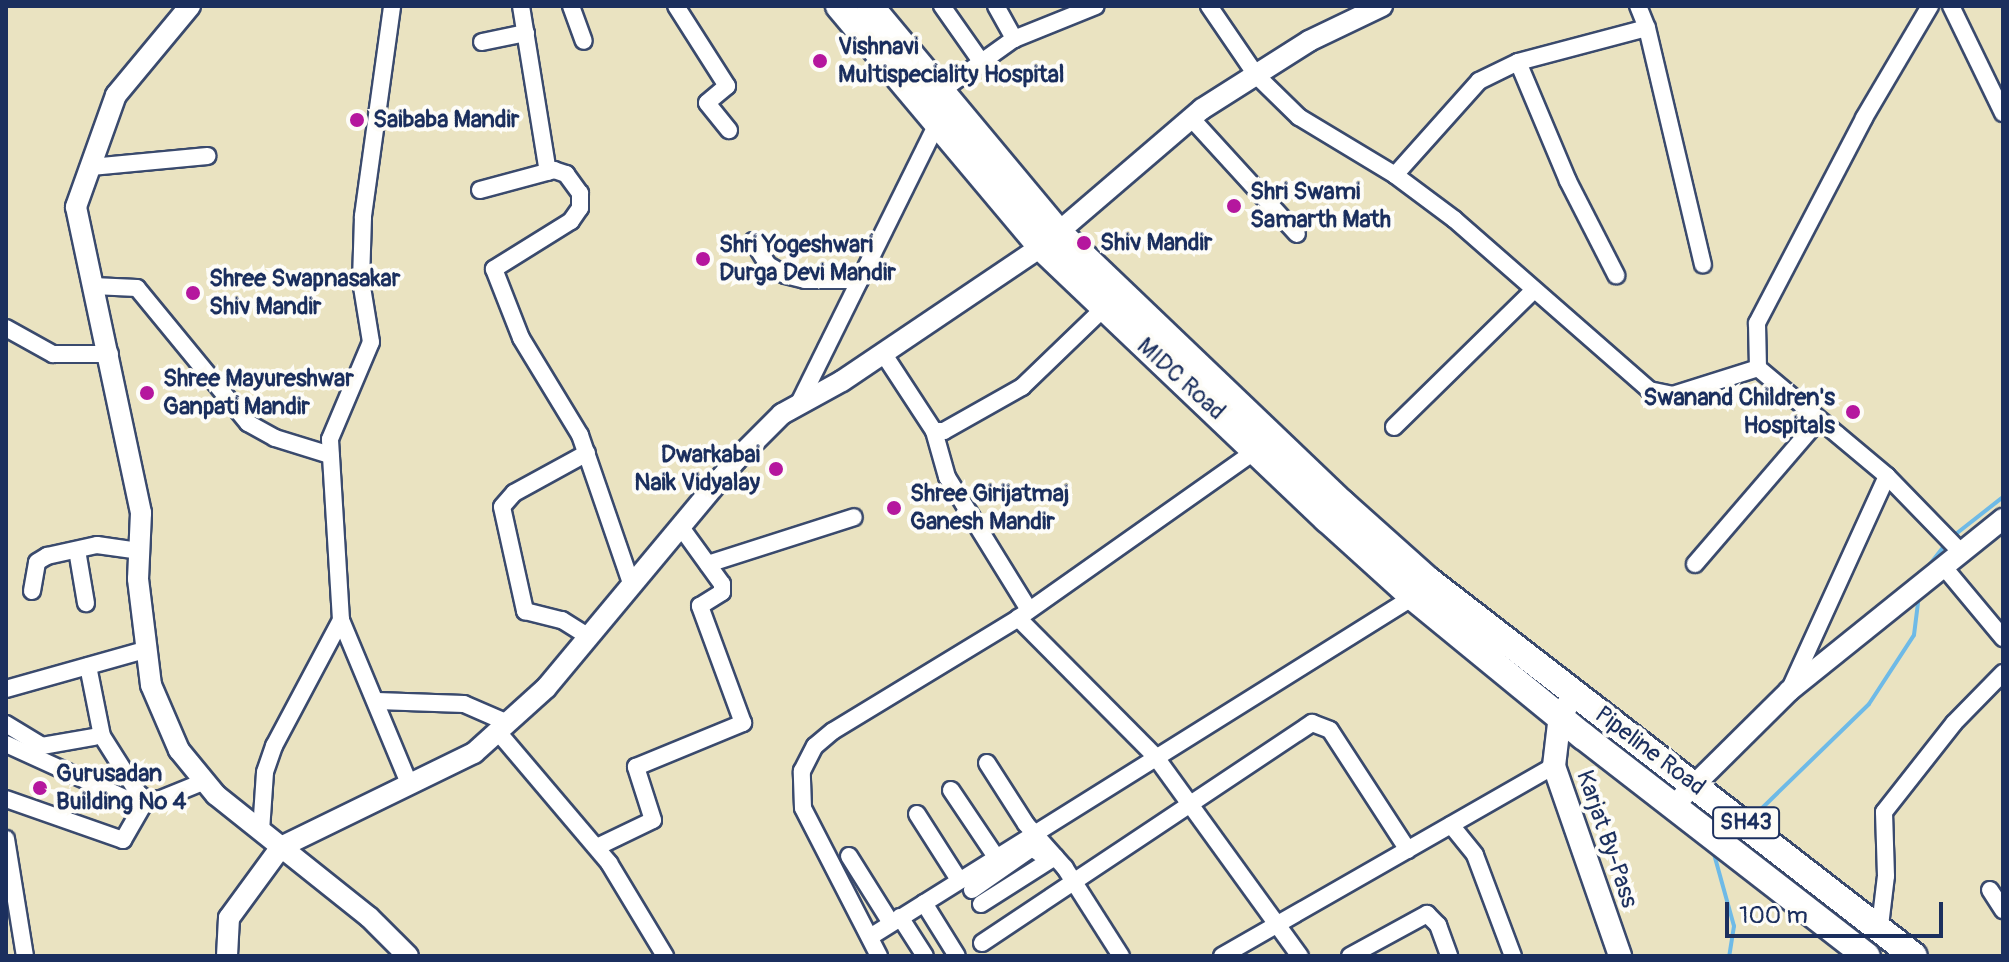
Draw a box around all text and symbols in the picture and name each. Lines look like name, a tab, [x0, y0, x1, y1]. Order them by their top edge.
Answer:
place label: Vishnavi Multispeciality Hospital	[838, 33, 1065, 89]
marker: Vishnavi Multispeciality Hospital	[809, 50, 831, 72]
place label: Saibaba Mandir	[373, 106, 519, 134]
marker: Saibaba Mandir	[348, 111, 366, 129]
place label: Shri Swami Samarth Math	[1250, 178, 1391, 234]
marker: Shri Swami Samarth Math	[1225, 197, 1243, 215]
place label: Shiv Mandir	[1100, 229, 1212, 257]
place label: Shri Yogeshwari Durga Devi Mandir	[719, 231, 896, 287]
marker: Shiv Mandir	[1075, 234, 1093, 252]
marker: Shri Yogeshwari Durga Devi Mandir	[694, 250, 712, 268]
place label: Shree Swapnasakar Shiv Mandir	[209, 265, 400, 321]
marker: Shree Swapnasakar Shiv Mandir	[184, 284, 202, 302]
street label: MIDC Road	[1131, 332, 1231, 426]
place label: Shree Mayureshwar Ganpati Mandir	[163, 365, 354, 421]
marker: Shree Mayureshwar Ganpati Mandir	[138, 384, 156, 402]
place label: Swanand Children's Hospitals	[1643, 384, 1835, 440]
marker: Swanand Children's Hospitals	[1842, 401, 1864, 423]
place label: Dwarkabai Naik Vidyalay	[634, 441, 760, 497]
marker: Dwarkabai Naik Vidyalay	[767, 460, 785, 478]
place label: Shree Girijatmaj Ganesh Mandir	[910, 480, 1069, 536]
marker: Shree Girijatmaj Ganesh Mandir	[885, 499, 903, 517]
street label: Pipeline Road	[1589, 700, 1711, 802]
place label: Gurusadan Building No 4	[56, 760, 187, 816]
street label: Karjat By-Pass	[1570, 766, 1644, 912]
marker: Gurusadan Building No 4	[31, 779, 49, 797]
road number: SH43	[1712, 805, 1780, 841]
scale bar	[1729, 886, 1947, 936]
text: 100 m	[1739, 901, 1808, 930]

